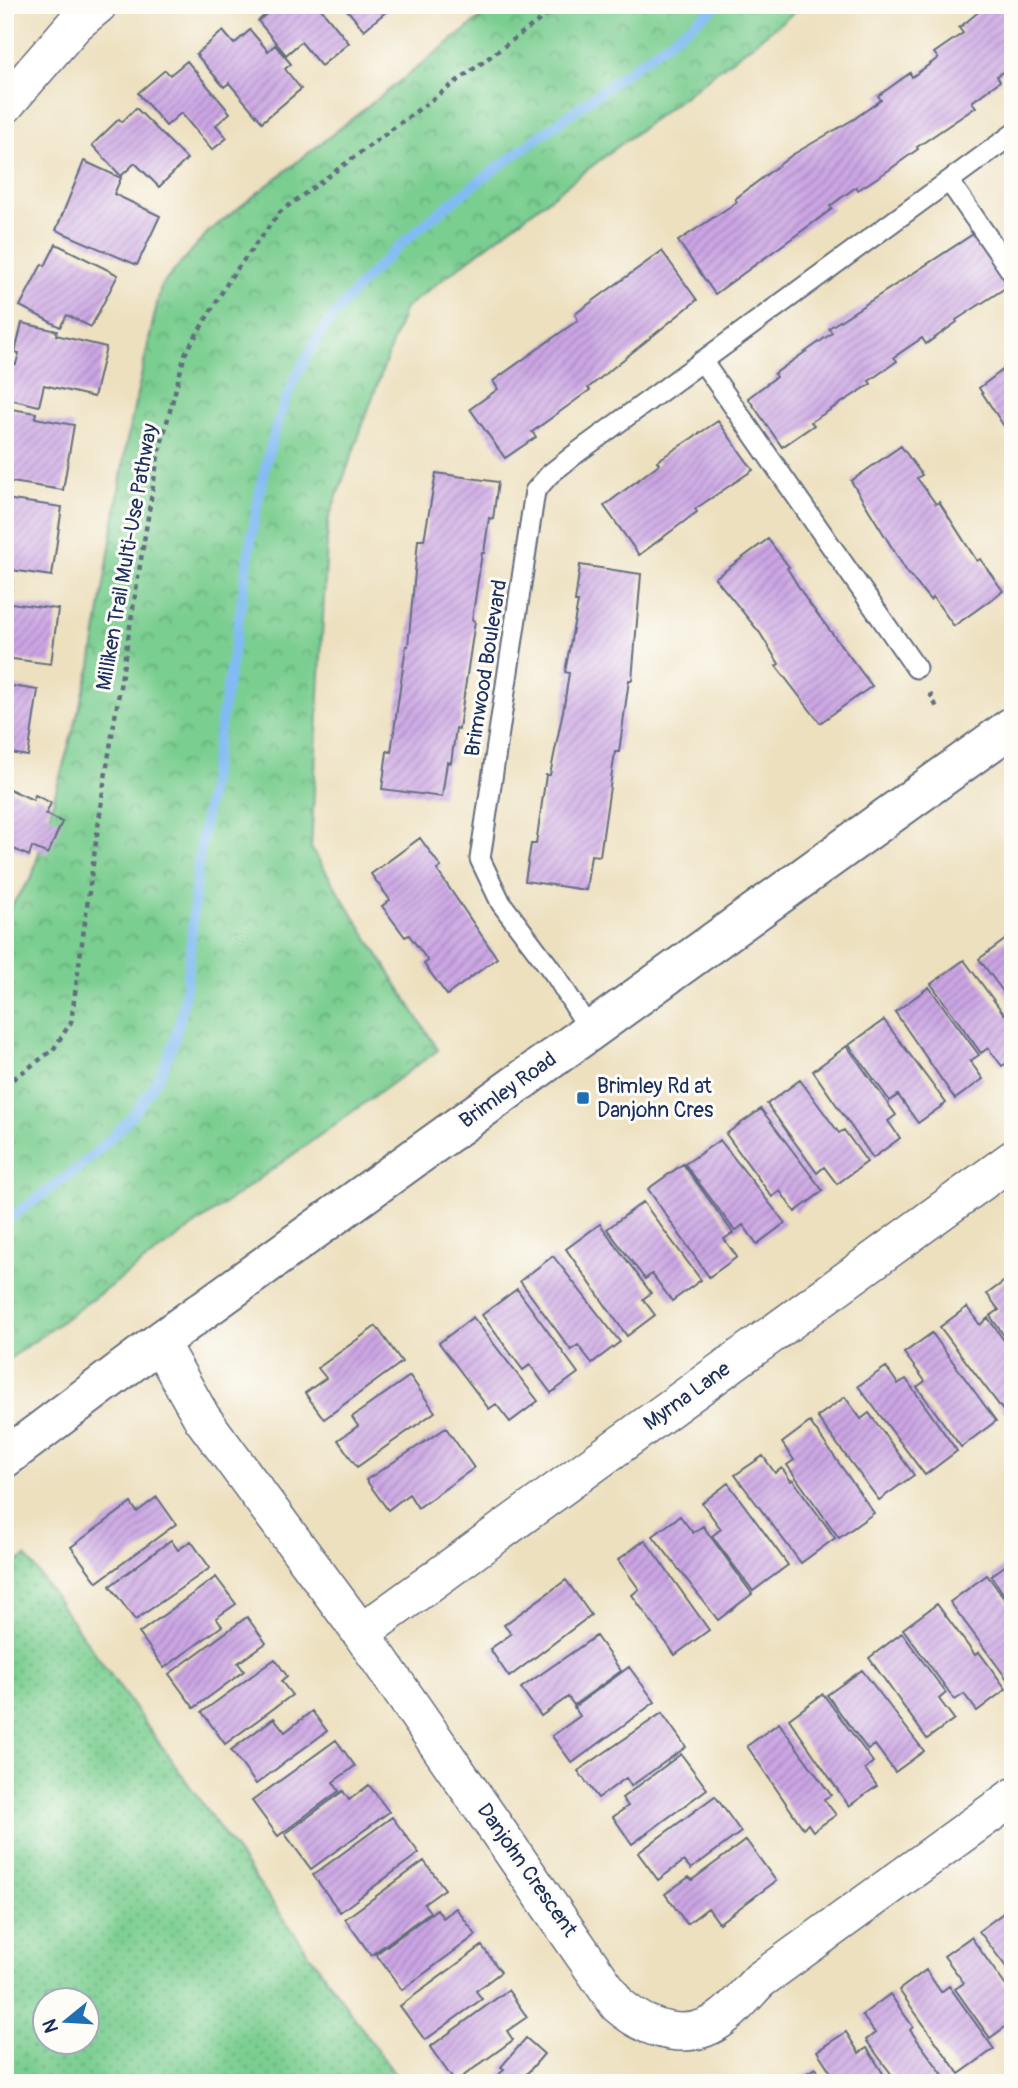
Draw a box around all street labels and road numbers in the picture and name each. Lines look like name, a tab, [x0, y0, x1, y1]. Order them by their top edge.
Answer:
street label: Milliken Trail Multi-Use Pathway	[90, 421, 164, 693]
street label: Brimwood Boulevard	[459, 578, 513, 758]
street label: Brimley Road	[454, 1046, 562, 1134]
street label: Myrna Lane	[638, 1355, 736, 1437]
street label: Danjohn Crescent	[471, 1798, 583, 1943]

